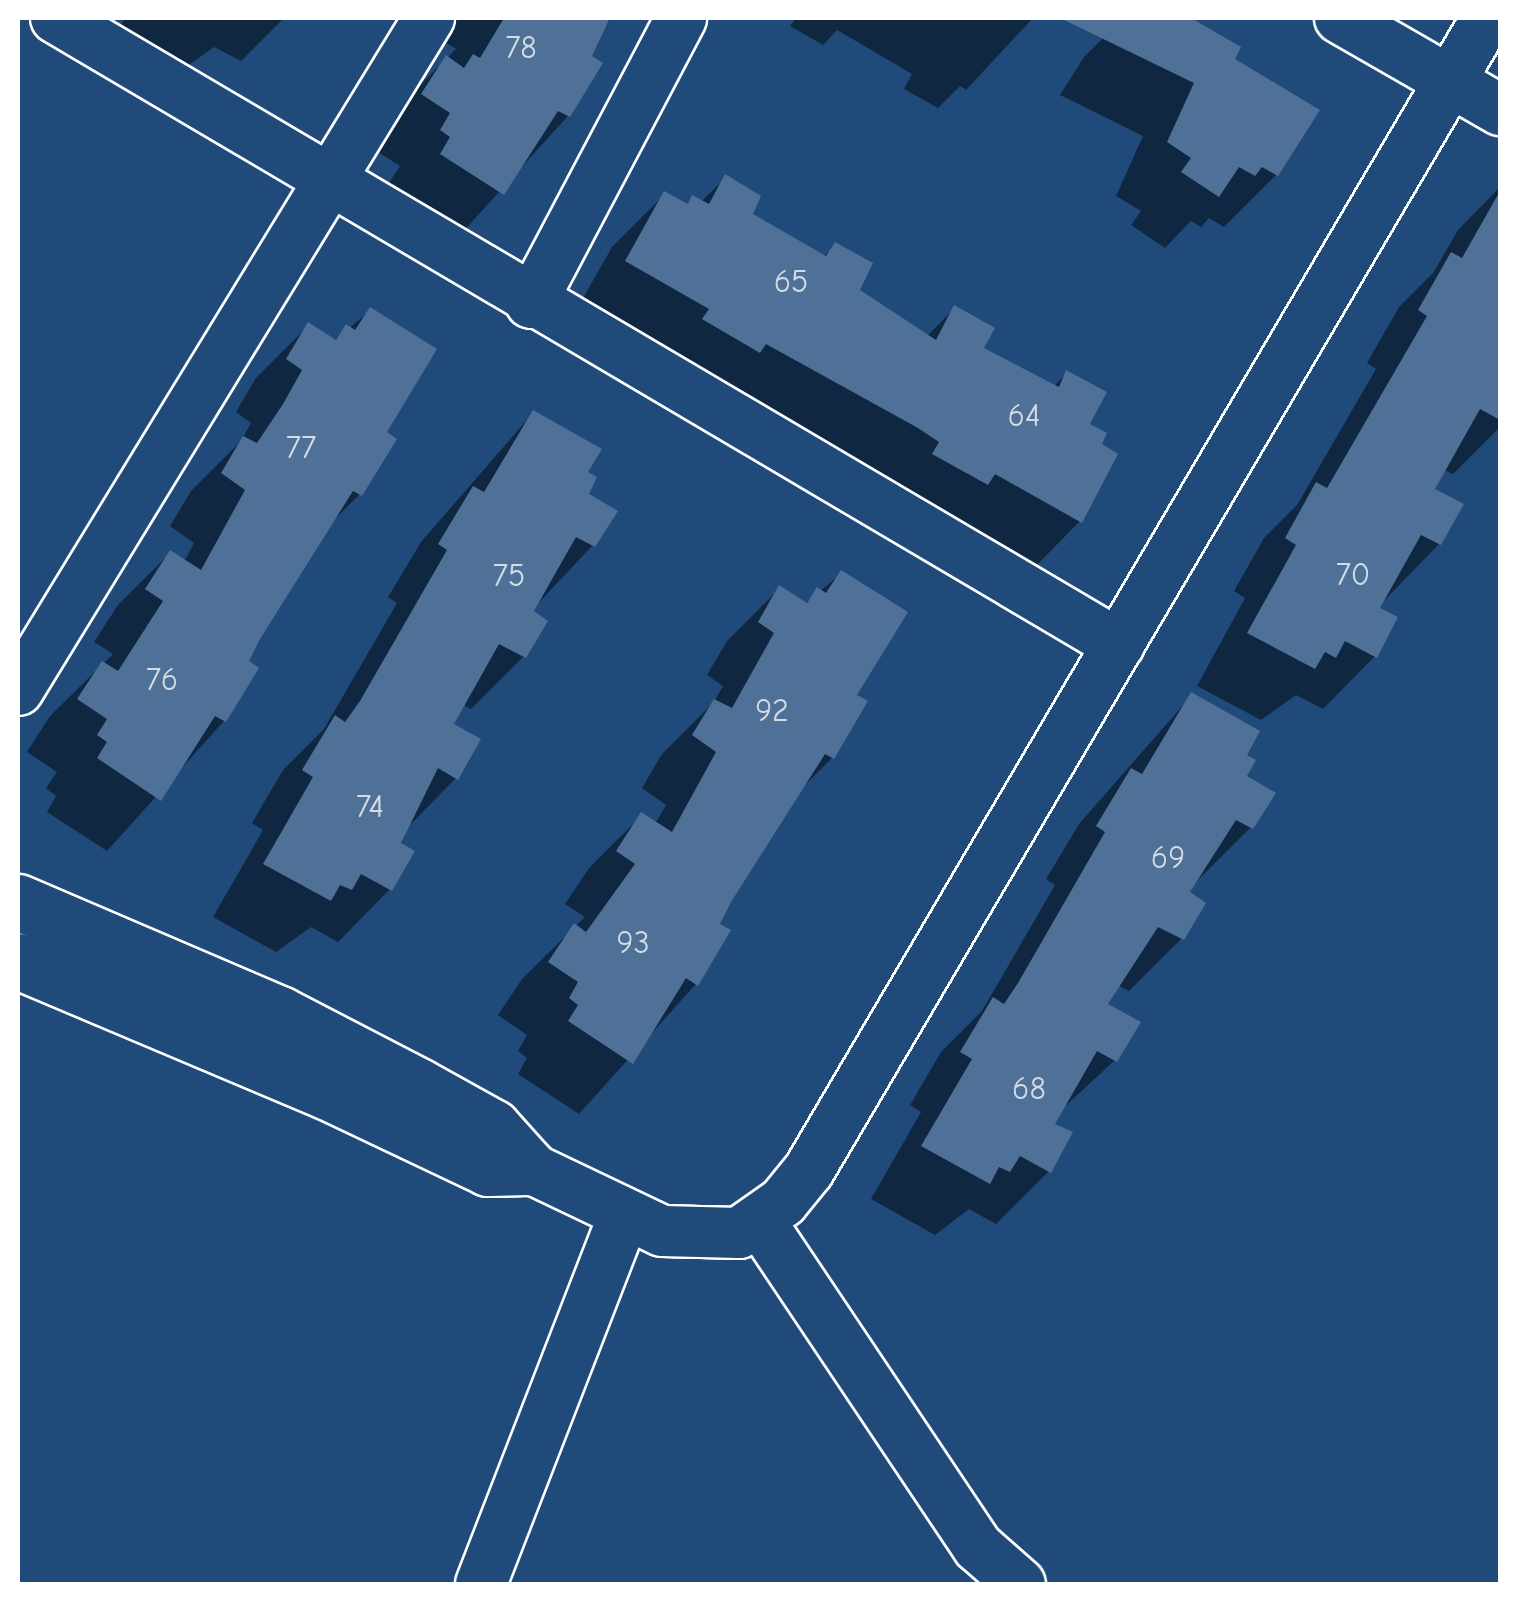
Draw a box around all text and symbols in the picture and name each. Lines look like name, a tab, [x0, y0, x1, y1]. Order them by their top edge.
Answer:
house number: 78	[505, 29, 537, 67]
house number: 65	[774, 263, 808, 301]
house number: 64	[1008, 397, 1040, 435]
house number: 77	[286, 429, 316, 467]
house number: 70	[1336, 556, 1370, 594]
house number: 75	[493, 557, 525, 595]
house number: 76	[146, 661, 178, 699]
house number: 92	[755, 692, 789, 730]
house number: 74	[356, 788, 384, 826]
house number: 69	[1151, 839, 1185, 877]
house number: 93	[616, 924, 650, 962]
house number: 68	[1012, 1070, 1046, 1108]

